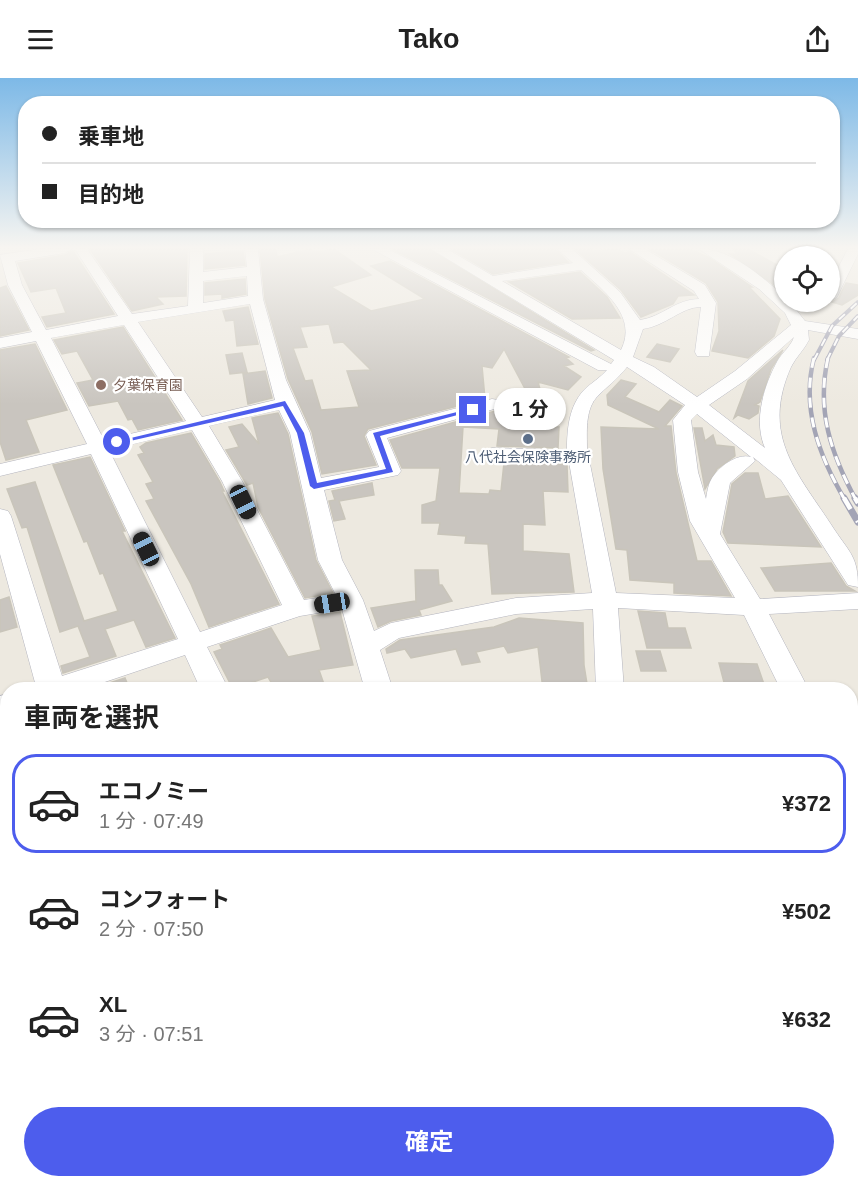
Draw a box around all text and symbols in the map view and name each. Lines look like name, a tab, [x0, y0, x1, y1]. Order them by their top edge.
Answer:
icon: menu	[24, 23, 57, 56]
icon: share	[801, 23, 834, 56]
text: Tako	[398, 24, 460, 54]
text: 乗車地	[78, 124, 144, 149]
text: 目的地	[78, 182, 144, 207]
map controls	[774, 246, 840, 312]
button: locate	[774, 246, 840, 312]
place label: 夕葉保育園	[113, 377, 183, 393]
marker: 夕葉保育園	[94, 378, 108, 392]
callout: 1 分	[494, 389, 566, 431]
route end	[459, 396, 486, 423]
text: 1 分	[512, 398, 548, 420]
route start	[103, 428, 130, 455]
marker: 八代社会保険事務所	[521, 432, 535, 446]
place label: 八代社会保険事務所	[465, 449, 591, 465]
car	[227, 482, 259, 522]
car	[130, 529, 162, 569]
car	[313, 591, 351, 615]
text: 車両を選択	[24, 703, 159, 733]
icon: car	[27, 777, 81, 831]
text: エコノミー	[99, 779, 209, 804]
text: ¥372	[782, 791, 831, 816]
text: 1 分 · 07:49	[99, 810, 204, 832]
icon: car	[27, 885, 81, 939]
text: コンフォート	[99, 887, 230, 912]
text: ¥502	[782, 899, 831, 924]
text: 2 分 · 07:50	[99, 918, 204, 940]
text: XL	[99, 992, 127, 1017]
icon: car	[27, 993, 81, 1047]
text: ¥632	[782, 1007, 831, 1032]
text: 3 分 · 07:51	[99, 1023, 204, 1045]
button: 確定	[24, 1107, 834, 1176]

